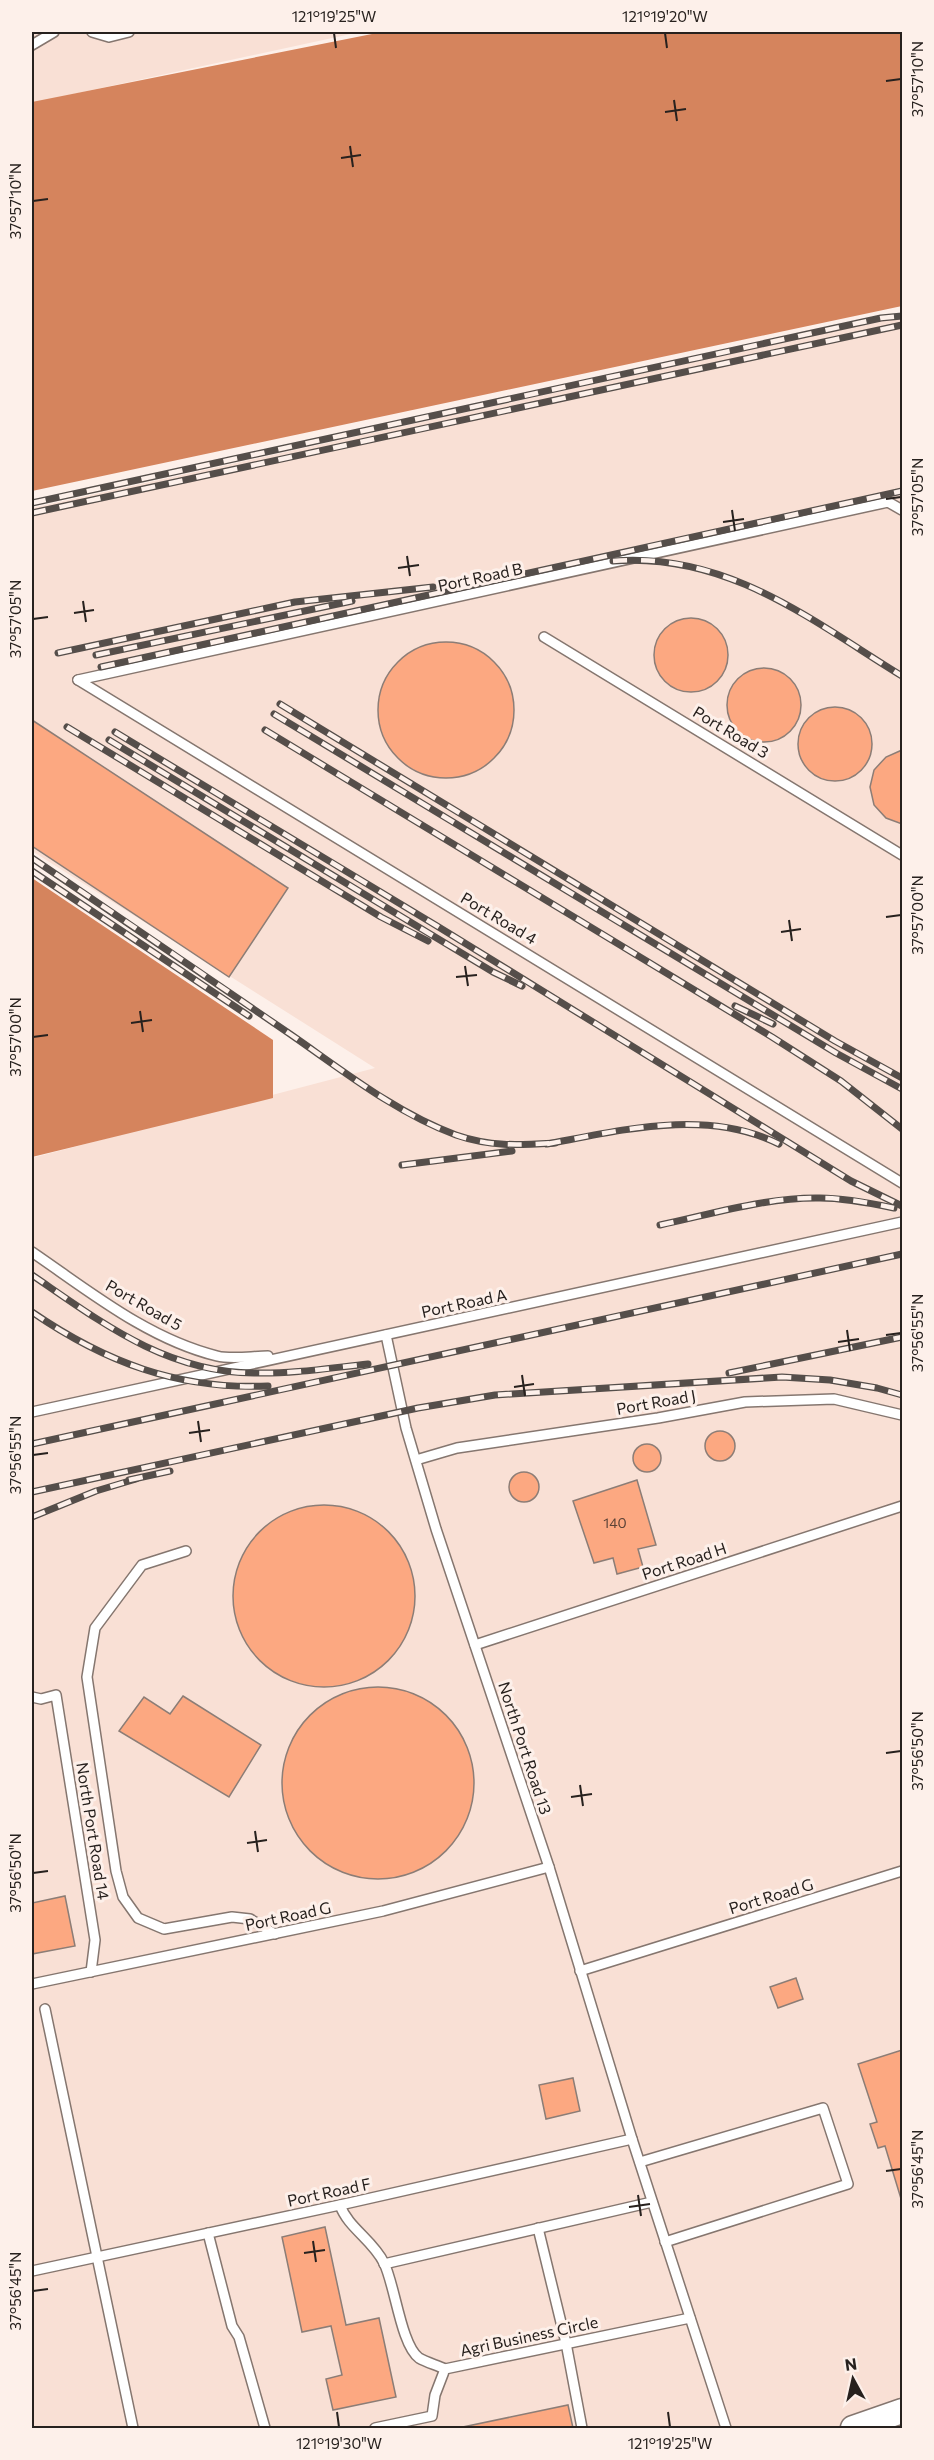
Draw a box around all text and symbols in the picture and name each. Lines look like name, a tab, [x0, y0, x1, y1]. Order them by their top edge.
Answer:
text: 121°19'25"W	[292, 7, 376, 25]
text: 121°19'20"W	[622, 7, 708, 25]
text: 37°57'10"N	[908, 41, 926, 117]
text: 37°57'10"N	[6, 163, 24, 239]
text: 37°57'05"N	[908, 458, 926, 536]
street label: Port Road B	[436, 558, 524, 595]
text: 37°57'05"N	[6, 580, 24, 658]
street label: Port Road 3	[690, 702, 773, 762]
text: 37°57'00"N	[908, 875, 926, 955]
street label: Port Road 4	[458, 887, 541, 948]
text: 37°57'00"N	[6, 997, 24, 1077]
street label: Port Road 5	[103, 1275, 186, 1334]
street label: Port Road A	[419, 1284, 508, 1321]
text: 37°56'55"N	[908, 1294, 926, 1372]
street label: Port Road J	[615, 1385, 697, 1418]
text: 37°56'55"N	[6, 1416, 24, 1494]
house number: 140	[603, 1514, 627, 1531]
street label: Port Road H	[639, 1538, 729, 1583]
street label: North Port Road 13	[495, 1679, 556, 1817]
text: 37°56'50"N	[908, 1711, 926, 1791]
street label: North Port Road 14	[73, 1761, 114, 1901]
text: 37°56'50"N	[6, 1833, 24, 1913]
street label: Port Road G	[726, 1874, 815, 1917]
street label: Port Road G	[243, 1897, 333, 1934]
text: 37°56'45"N	[908, 2130, 926, 2208]
street label: Port Road F	[285, 2173, 372, 2210]
text: 37°56'45"N	[6, 2252, 24, 2330]
street label: Agri Business Circle	[458, 2312, 600, 2359]
north arrow	[823, 2349, 883, 2409]
text: N	[844, 2353, 858, 2374]
text: 121°19'30"W	[296, 2434, 382, 2452]
text: 121°19'25"W	[628, 2434, 712, 2452]

